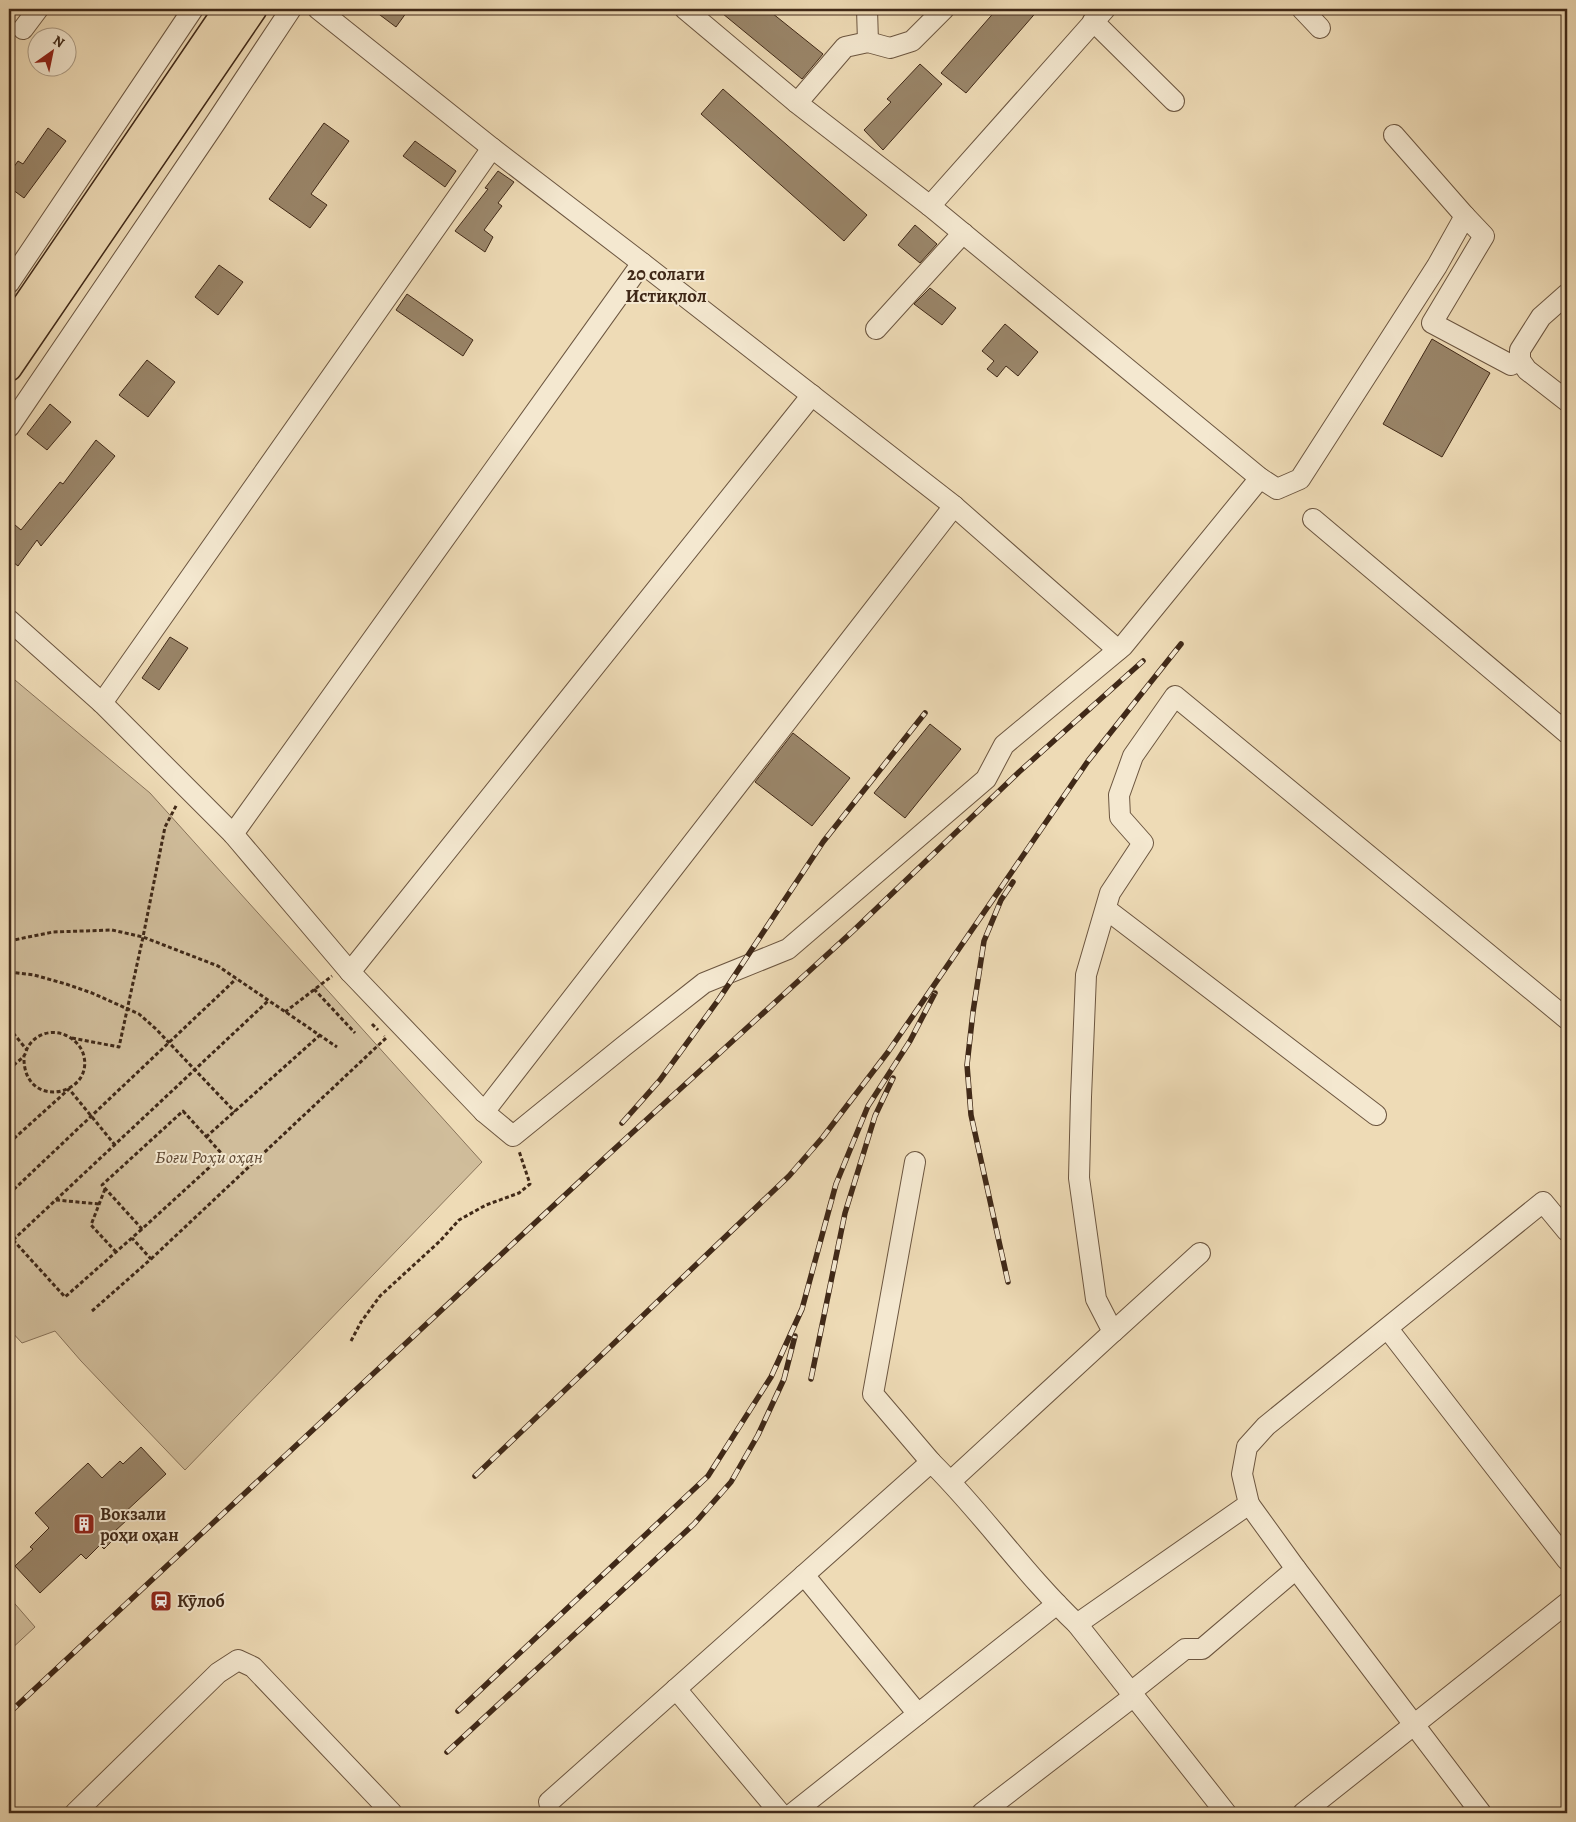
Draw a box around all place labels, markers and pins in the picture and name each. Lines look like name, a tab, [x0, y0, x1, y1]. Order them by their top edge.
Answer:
place label: Вокзали роҳи оҳан	[100, 1502, 179, 1547]
building icon: Вокзали роҳи оҳан	[72, 1512, 96, 1536]
station icon: Кӯлоб	[149, 1589, 173, 1613]
place label: Кӯлоб	[177, 1589, 225, 1613]

